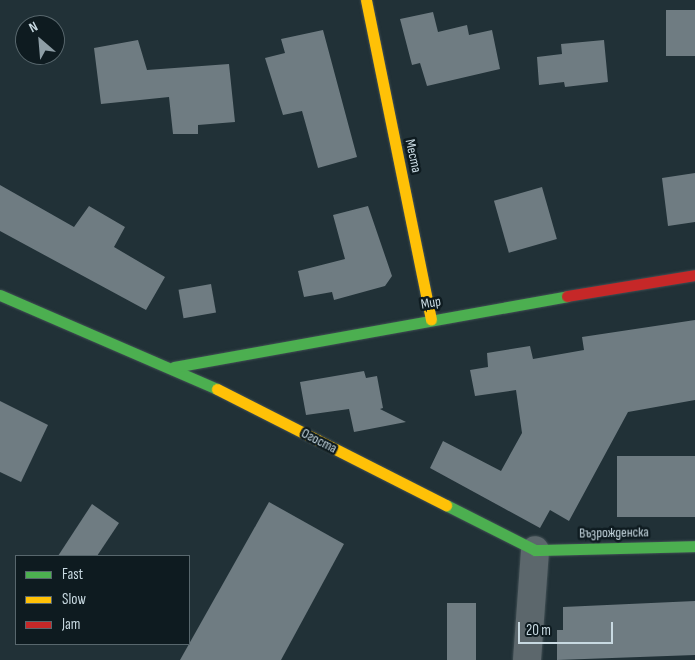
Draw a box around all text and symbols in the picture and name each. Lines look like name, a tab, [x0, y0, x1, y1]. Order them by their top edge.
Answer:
north arrow	[15, 15, 65, 65]
text: N	[26, 18, 41, 36]
street label: Места	[401, 138, 425, 174]
street label: Мир	[420, 293, 442, 313]
street label: Огоста	[298, 425, 340, 457]
street label: Възрожденска	[579, 524, 649, 542]
legend	[15, 555, 190, 645]
text: Fast	[62, 565, 83, 584]
text: Slow	[62, 590, 86, 609]
scale bar	[520, 612, 615, 644]
text: Jam	[62, 615, 80, 634]
text: 20 m	[526, 621, 551, 640]

